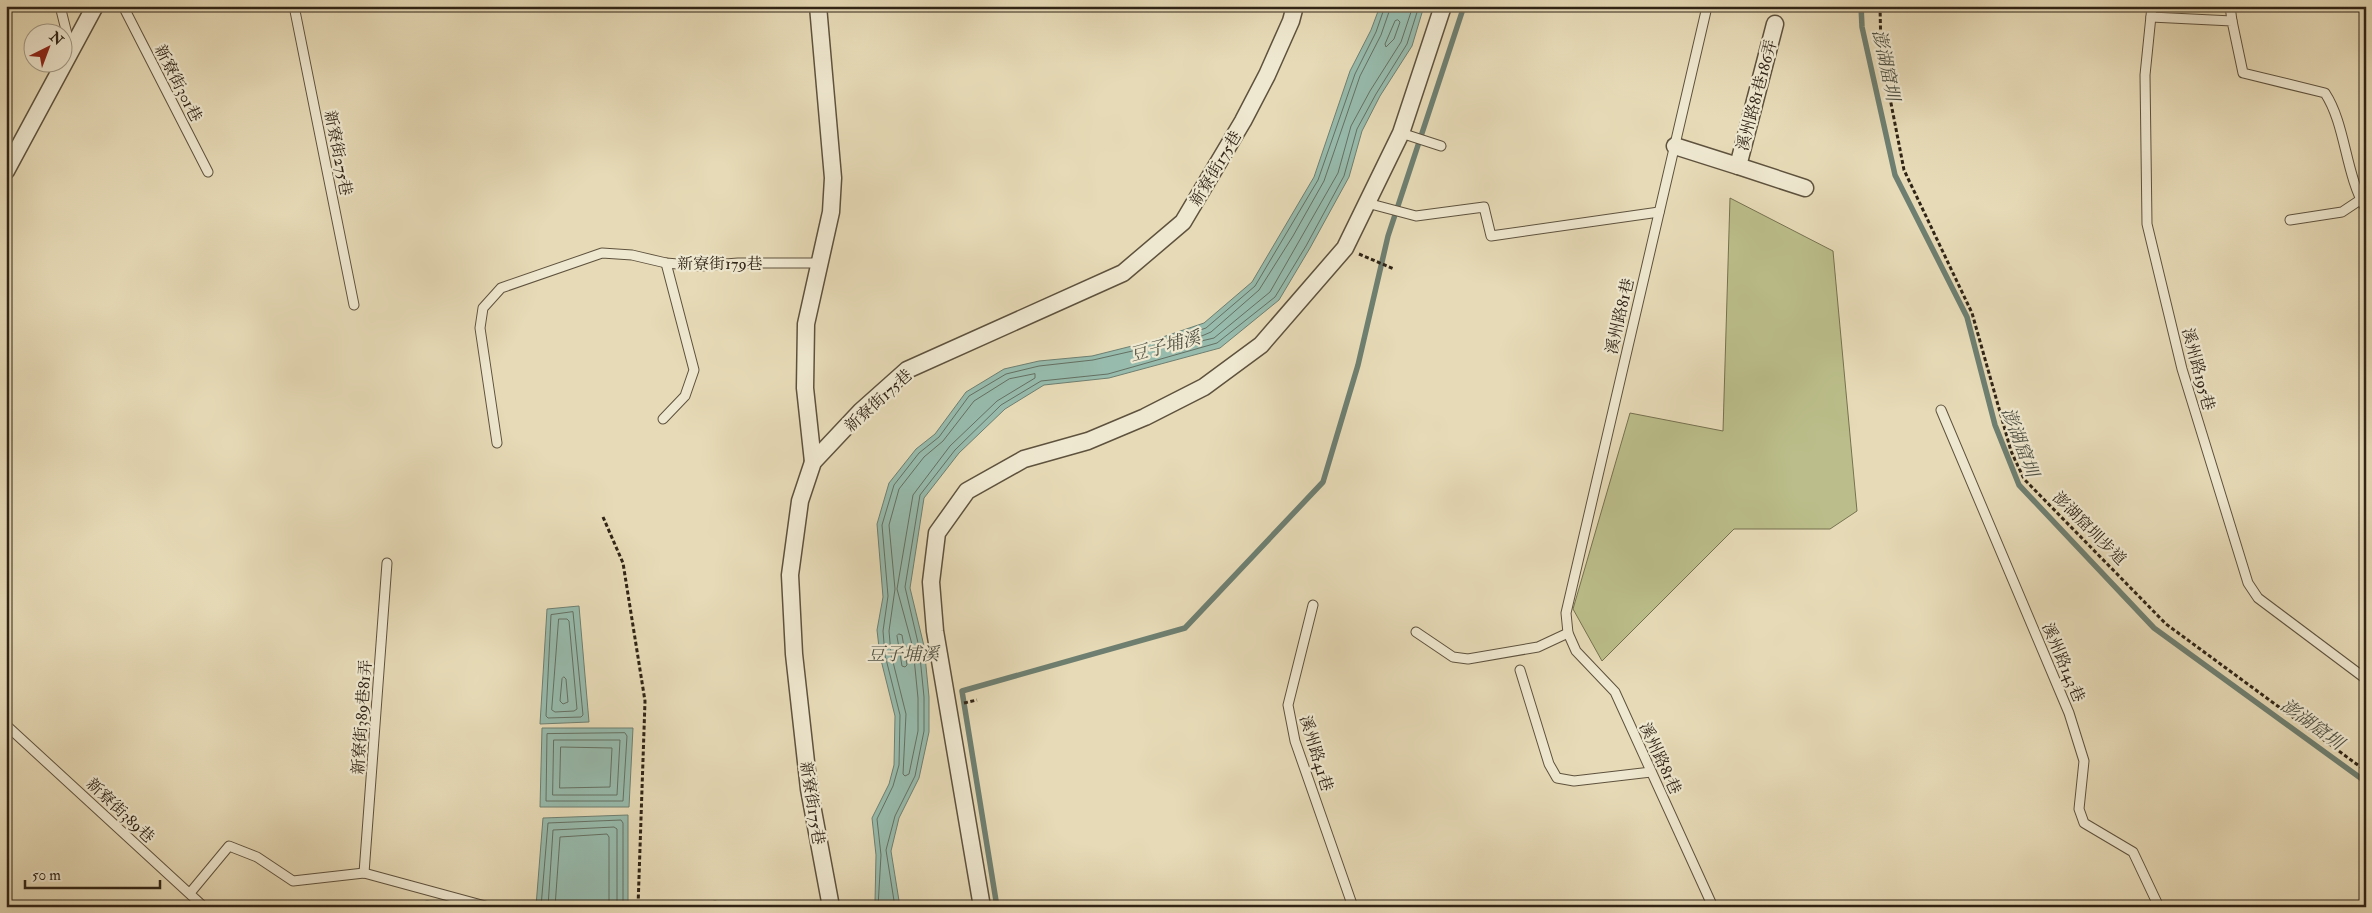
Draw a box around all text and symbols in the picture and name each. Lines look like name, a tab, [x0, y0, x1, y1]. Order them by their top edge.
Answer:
north arrow	[22, 22, 72, 72]
water label: 澎湖窟圳	[1867, 27, 1905, 106]
text: N	[45, 28, 67, 50]
street label: 溪州路81巷186弄	[1732, 37, 1781, 153]
street label: 新寮街301巷	[150, 42, 206, 125]
street label: 新寮街275巷	[320, 109, 356, 198]
street label: 新寮街175巷	[1186, 127, 1246, 210]
street label: 新寮街179巷	[677, 254, 763, 274]
street label: 溪州路81巷	[1602, 276, 1638, 356]
water label: 豆子埔溪	[1127, 326, 1205, 367]
street label: 溪州路195巷	[2177, 326, 2219, 413]
street label: 新寮街175巷	[841, 365, 917, 436]
water label: 澎湖窟圳	[1996, 404, 2044, 483]
street label: 澎湖窟圳步道	[2048, 488, 2130, 570]
street label: 溪州路143巷	[2037, 620, 2089, 705]
water label: 豆子埔溪	[867, 643, 941, 666]
street label: 新寮街389巷81弄	[348, 659, 376, 775]
water label: 澎湖窟圳	[2276, 694, 2350, 757]
street label: 溪州路41巷	[1295, 713, 1337, 794]
street label: 溪州路81巷	[1635, 719, 1685, 798]
street label: 新寮街175巷	[796, 760, 828, 846]
street label: 新寮街389巷	[82, 774, 159, 847]
scale bar	[25, 858, 160, 890]
text: 50 m	[32, 866, 61, 885]

